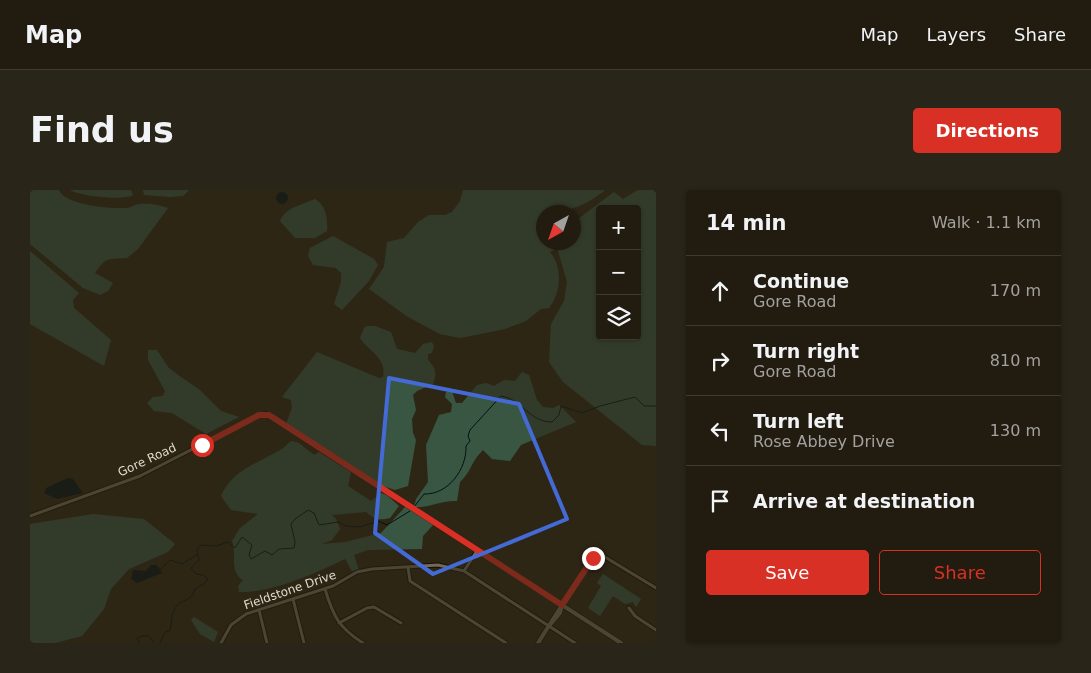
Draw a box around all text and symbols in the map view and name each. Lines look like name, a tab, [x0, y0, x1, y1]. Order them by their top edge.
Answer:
text: Map	[25, 21, 82, 49]
text: Map	[860, 24, 898, 45]
text: Layers	[926, 24, 986, 45]
text: Share	[1014, 24, 1066, 45]
button: Directions	[913, 108, 1061, 153]
text: Find us	[30, 110, 174, 150]
north arrow	[536, 205, 581, 250]
map controls	[596, 205, 641, 340]
button: +	[596, 205, 641, 250]
text: 14 min	[706, 211, 787, 235]
text: Walk · 1.1 km	[932, 213, 1041, 232]
button: −	[596, 250, 641, 295]
text: Continue	[753, 270, 849, 292]
icon: ahead	[706, 277, 734, 305]
text: 170 m	[990, 281, 1041, 300]
text: Gore Road	[753, 292, 837, 311]
button: layers	[596, 295, 641, 340]
text: Turn right	[753, 340, 859, 362]
icon: right	[706, 347, 734, 375]
text: 810 m	[990, 351, 1041, 370]
text: Gore Road	[753, 362, 837, 381]
text: Turn left	[753, 410, 844, 432]
icon: left	[706, 417, 734, 445]
text: 130 m	[990, 421, 1041, 440]
text: Rose Abbey Drive	[753, 432, 895, 451]
route start	[191, 434, 214, 457]
street label: Gore Road	[116, 440, 178, 480]
icon: arrive	[706, 487, 734, 515]
text: Arrive at destination	[753, 490, 975, 512]
route end	[582, 547, 605, 570]
button: Save	[706, 550, 869, 595]
button: Share	[879, 550, 1041, 595]
street label: Fieldstone Drive	[242, 568, 338, 612]

